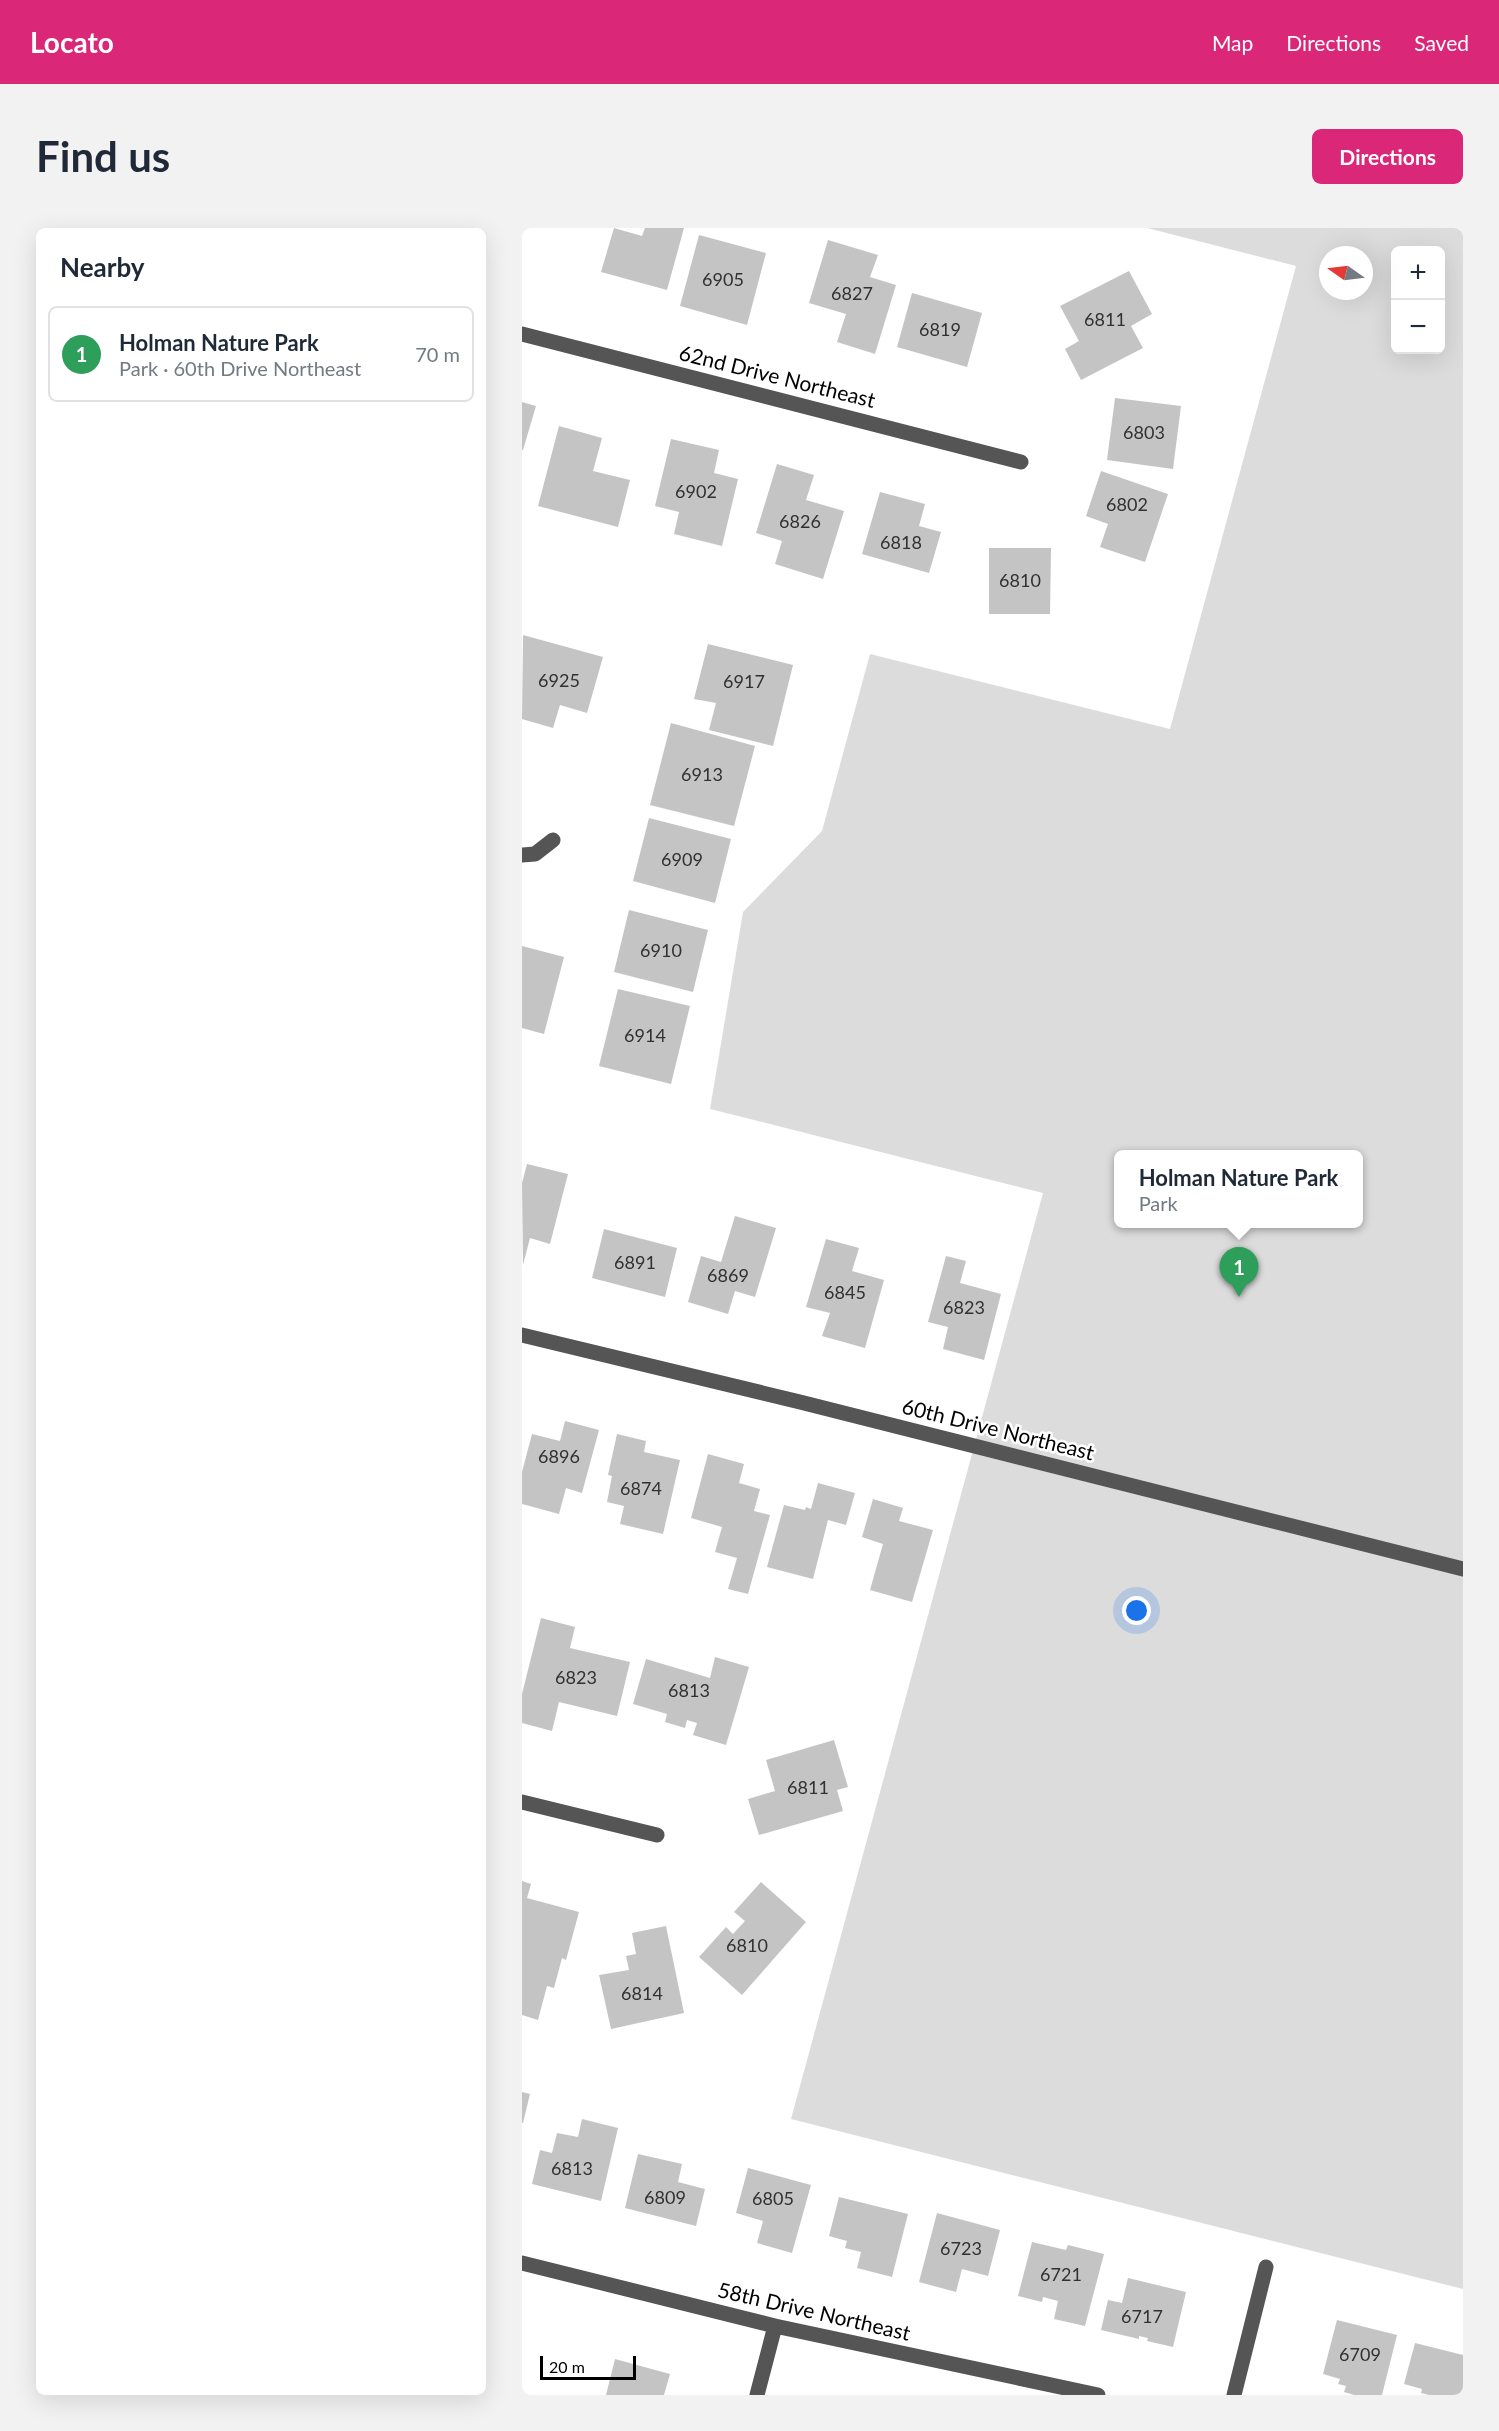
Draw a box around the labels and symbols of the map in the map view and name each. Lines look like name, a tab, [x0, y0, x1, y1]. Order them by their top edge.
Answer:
north arrow	[1319, 246, 1373, 300]
house number: 6905	[702, 268, 744, 290]
house number: 6827	[831, 282, 873, 304]
house number: 6811	[1084, 308, 1126, 330]
house number: 6819	[919, 318, 961, 340]
street label: 62nd Drive Northeast	[677, 339, 879, 412]
house number: 6803	[1123, 421, 1165, 443]
house number: 6902	[675, 480, 717, 502]
house number: 6802	[1106, 493, 1148, 515]
house number: 6826	[779, 510, 821, 532]
house number: 6818	[880, 531, 922, 553]
house number: 6810	[999, 569, 1041, 591]
house number: 6925	[538, 669, 580, 691]
house number: 6917	[723, 670, 765, 692]
house number: 6913	[681, 763, 723, 785]
house number: 6909	[661, 848, 703, 870]
house number: 6910	[640, 939, 682, 961]
house number: 6914	[624, 1024, 666, 1046]
pin: 1	[1220, 1248, 1258, 1297]
house number: 6891	[614, 1251, 656, 1273]
house number: 6869	[707, 1264, 749, 1286]
house number: 6845	[824, 1281, 866, 1303]
house number: 6823	[943, 1296, 985, 1318]
street label: 60th Drive Northeast	[900, 1393, 1097, 1465]
house number: 6896	[538, 1445, 580, 1467]
house number: 6874	[620, 1477, 662, 1499]
your location	[1122, 1596, 1151, 1625]
house number: 6823	[555, 1666, 597, 1688]
house number: 6813	[668, 1679, 710, 1701]
house number: 6811	[787, 1776, 829, 1798]
house number: 6810	[726, 1934, 768, 1956]
house number: 6814	[621, 1982, 663, 2004]
house number: 6813	[551, 2157, 593, 2179]
house number: 6809	[644, 2186, 686, 2208]
house number: 6805	[752, 2187, 794, 2209]
house number: 6723	[940, 2237, 982, 2259]
house number: 6721	[1040, 2263, 1082, 2285]
street label: 58th Drive Northeast	[716, 2276, 914, 2345]
house number: 6717	[1121, 2305, 1163, 2327]
house number: 6709	[1339, 2343, 1381, 2365]
scale bar	[540, 2353, 636, 2380]

